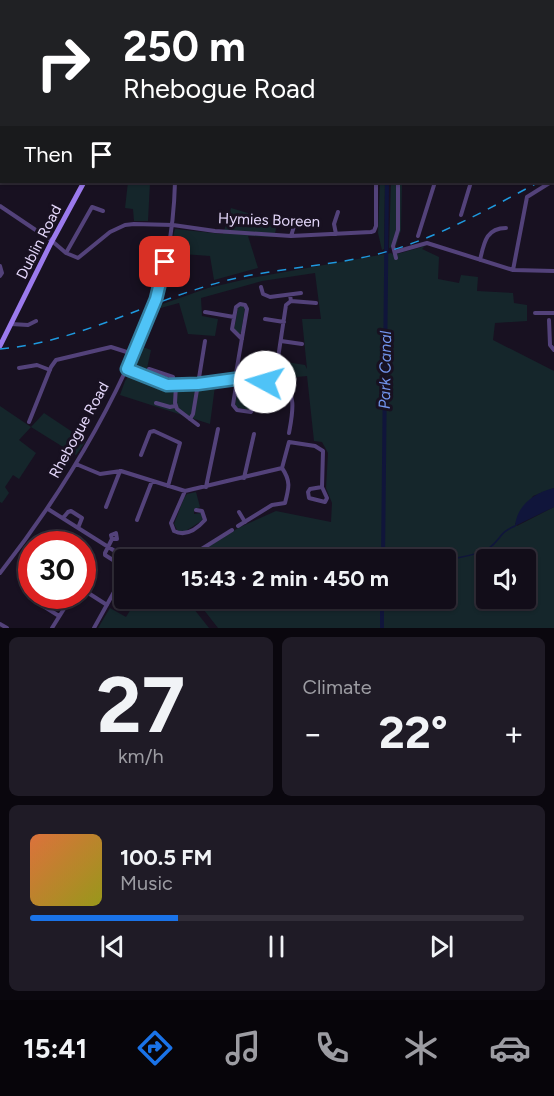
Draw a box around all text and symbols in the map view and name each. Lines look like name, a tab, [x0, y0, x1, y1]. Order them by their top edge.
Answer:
text: 250 m	[123, 21, 246, 72]
icon: right	[24, 24, 102, 102]
text: Rhebogue Road	[123, 72, 316, 105]
icon: arrive	[85, 138, 118, 171]
text: Then	[24, 141, 73, 168]
street label: Dublin Road	[13, 202, 65, 282]
street label: Hymies Boreen	[218, 209, 320, 231]
pin	[139, 236, 190, 287]
icon: arrive	[148, 245, 181, 278]
water label: Park Canal	[375, 330, 395, 409]
position arrow	[233, 350, 297, 414]
street label: Rhebogue Road	[45, 379, 113, 481]
speed limit sign: 30	[18, 531, 96, 609]
map controls	[476, 549, 536, 609]
button: sound	[476, 549, 536, 609]
text: 15:43 · 2 min · 450 m	[181, 565, 389, 592]
text: 27	[96, 658, 185, 752]
text: Climate	[303, 675, 372, 699]
text: 22°	[379, 705, 448, 759]
text: −	[303, 714, 323, 753]
text: +	[503, 714, 524, 753]
text: km/h	[118, 744, 164, 768]
text: 100.5 FM	[120, 844, 212, 871]
text: Music	[120, 871, 173, 895]
icon: previous	[96, 930, 129, 963]
icon: pause	[260, 930, 293, 963]
icon: next	[425, 930, 458, 963]
icon: directions	[134, 1027, 176, 1069]
icon: music	[222, 1027, 264, 1069]
icon: phone	[311, 1027, 353, 1069]
icon: climate	[400, 1027, 442, 1069]
icon: car	[489, 1027, 531, 1069]
text: 15:41	[23, 1032, 87, 1065]

